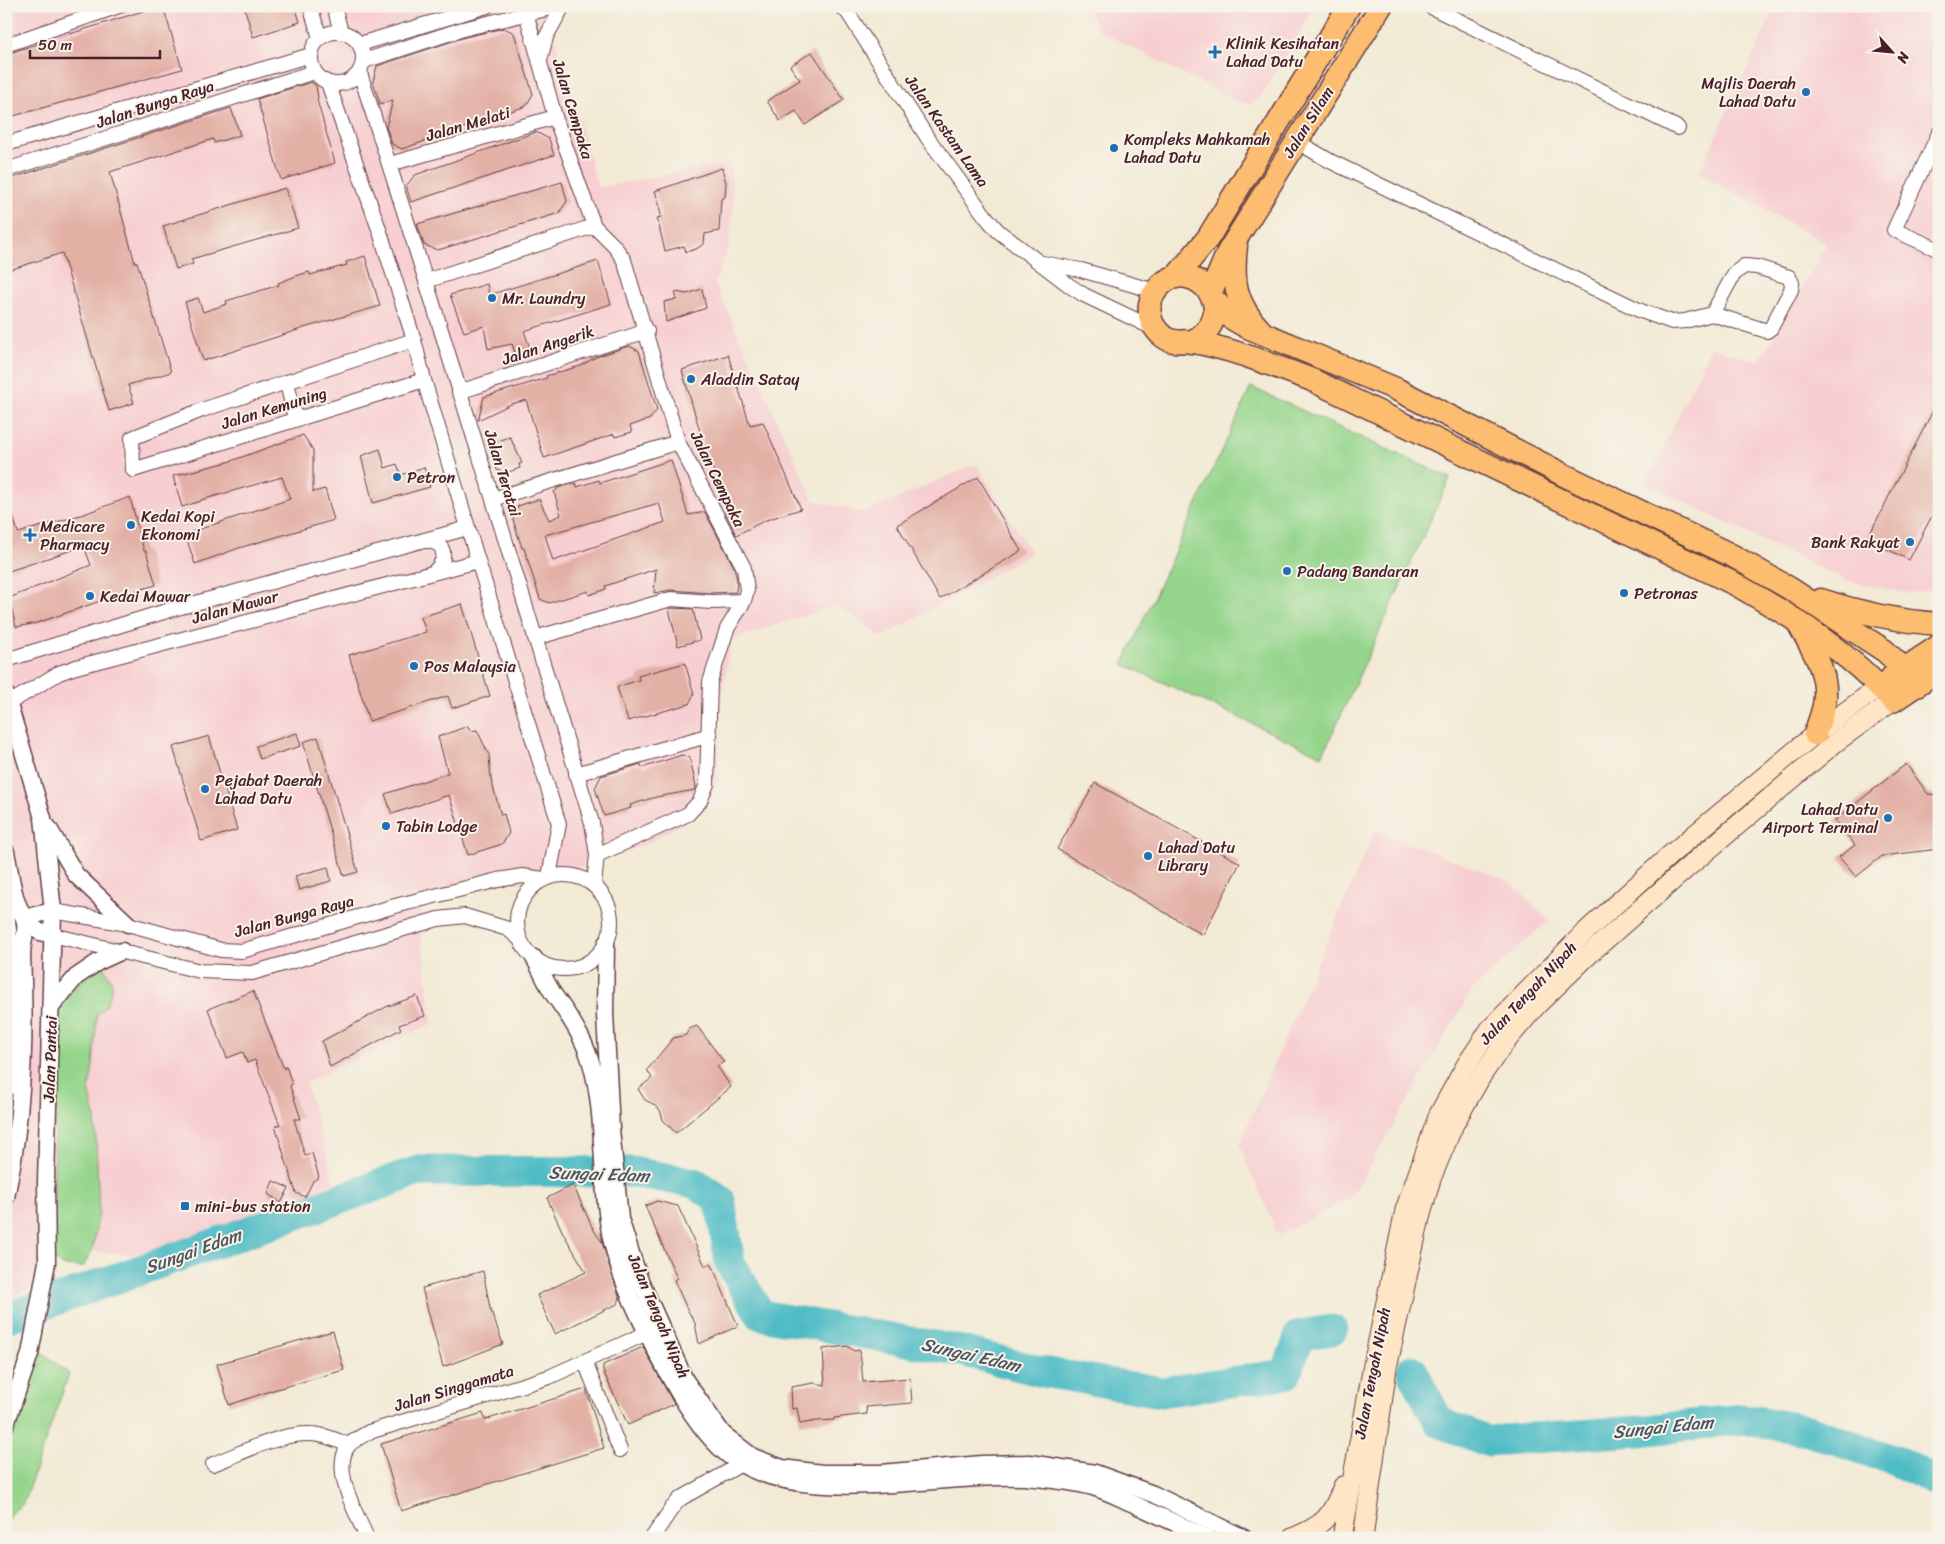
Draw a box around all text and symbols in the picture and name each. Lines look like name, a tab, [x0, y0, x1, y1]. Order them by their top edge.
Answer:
scale bar	[30, 28, 160, 60]
north arrow	[1868, 28, 1918, 78]
place label: Klinik Kesihatan Lahad Datu	[1226, 29, 1340, 76]
text: 50 m	[38, 32, 73, 58]
marker: Klinik Kesihatan Lahad Datu	[1208, 45, 1222, 59]
text: N	[1890, 47, 1917, 68]
street label: Jalan Cempaka	[544, 54, 602, 164]
street label: Jalan Kastam Lama	[897, 68, 997, 194]
place label: Majlis Daerah Lahad Datu	[1701, 69, 1796, 116]
street label: Jalan Bunga Raya	[91, 71, 218, 137]
street label: Jalan Silam	[1274, 80, 1342, 165]
marker: Majlis Daerah Lahad Datu	[1800, 86, 1812, 98]
street label: Jalan Melati	[422, 98, 514, 150]
place label: Kompleks Mahkamah Lahad Datu	[1124, 125, 1270, 172]
marker: Kompleks Mahkamah Lahad Datu	[1108, 142, 1120, 154]
place label: Mr. Laundry	[502, 284, 586, 313]
marker: Mr. Laundry	[486, 292, 498, 304]
street label: Jalan Angerik	[497, 316, 598, 374]
place label: Aladdin Satay	[700, 365, 800, 394]
marker: Aladdin Satay	[685, 373, 697, 385]
street label: Jalan Kemuning	[217, 378, 330, 438]
street label: Jalan Teratai	[476, 425, 530, 521]
street label: Jalan Cempaka	[682, 425, 754, 533]
place label: Petron	[407, 463, 456, 492]
marker: Petron	[391, 471, 403, 483]
place label: Kedai Kopi Ekonomi	[141, 502, 215, 549]
place label: Medicare Pharmacy	[40, 512, 110, 559]
marker: Kedai Kopi Ekonomi	[125, 519, 137, 531]
place label: Bank Rakyat	[1811, 528, 1900, 557]
marker: Medicare Pharmacy	[24, 529, 36, 541]
marker: Bank Rakyat	[1904, 536, 1916, 548]
place label: Padang Bandaran	[1297, 557, 1419, 586]
marker: Padang Bandaran	[1281, 565, 1293, 577]
place label: Petronas	[1634, 579, 1698, 608]
street label: Jalan Mawar	[188, 581, 283, 633]
place label: Kedai Mawar	[100, 582, 192, 611]
marker: Petronas	[1618, 587, 1630, 599]
marker: Kedai Mawar	[84, 590, 96, 602]
place label: Pos Malaysia	[424, 652, 517, 681]
marker: Pos Malaysia	[408, 660, 420, 672]
place label: Pejabat Daerah Lahad Datu	[215, 766, 322, 813]
marker: Pejabat Daerah Lahad Datu	[199, 783, 211, 795]
place label: Lahad Datu Airport Terminal	[1762, 795, 1878, 842]
place label: Tabin Lodge	[396, 812, 478, 841]
marker: Lahad Datu Airport Terminal	[1882, 812, 1894, 824]
marker: Tabin Lodge	[380, 820, 392, 832]
place label: Lahad Datu Library	[1158, 833, 1235, 880]
marker: Lahad Datu Library	[1142, 850, 1154, 862]
street label: Jalan Bunga Raya	[230, 886, 357, 946]
street label: Jalan Tengah Nipah	[1471, 934, 1584, 1052]
street label: Jalan Pantai	[34, 1015, 66, 1104]
water label: Sungai Edam	[548, 1156, 652, 1192]
place label: mini-bus station	[195, 1192, 311, 1221]
marker: mini-bus station	[179, 1200, 191, 1212]
water label: Sungai Edam	[140, 1218, 248, 1283]
street label: Jalan Tengah Nipah	[619, 1248, 698, 1383]
street label: Jalan Tengah Nipah	[1345, 1305, 1399, 1442]
water label: Sungai Edam	[918, 1328, 1026, 1382]
street label: Jalan Singgamata	[390, 1356, 517, 1420]
water label: Sungai Edam	[1611, 1406, 1717, 1448]

